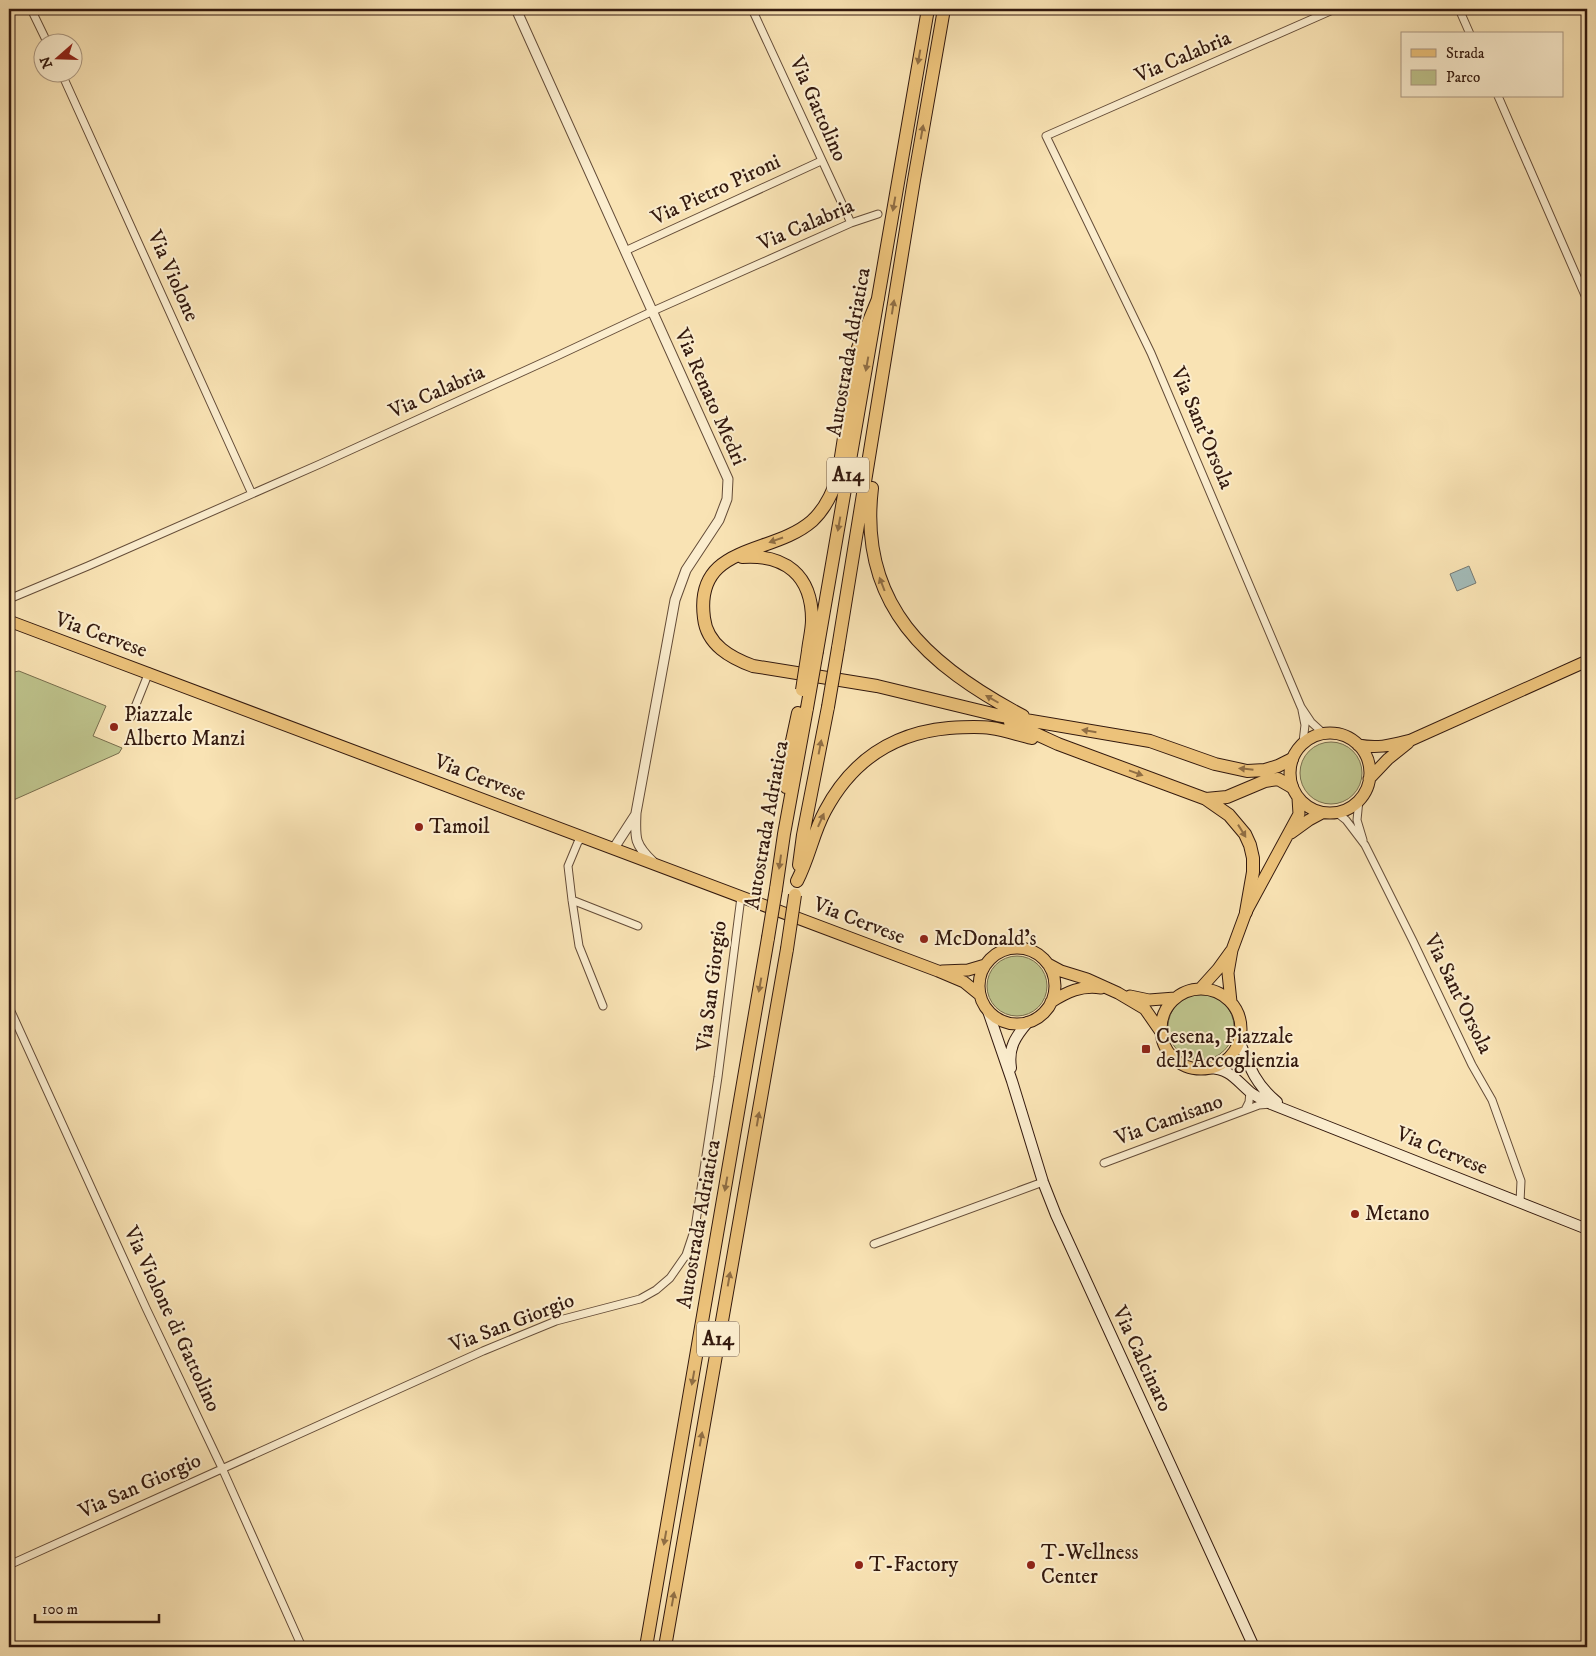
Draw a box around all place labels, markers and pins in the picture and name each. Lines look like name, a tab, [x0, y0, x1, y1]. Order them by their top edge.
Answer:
place label: Piazzale Alberto Manzi	[124, 702, 245, 752]
marker: Piazzale Alberto Manzi	[108, 721, 120, 733]
place label: Tamoil	[429, 814, 490, 840]
marker: Tamoil	[413, 821, 425, 833]
place label: McDonald's	[934, 926, 1037, 952]
marker: McDonald's	[918, 933, 930, 945]
place label: Cesena, Piazzale dell'Accoglienzia	[1156, 1024, 1299, 1074]
marker: Cesena, Piazzale dell'Accoglienzia	[1140, 1043, 1152, 1055]
place label: Metano	[1365, 1201, 1429, 1227]
marker: Metano	[1349, 1208, 1361, 1220]
place label: T-Wellness Center	[1041, 1540, 1139, 1590]
place label: T-Factory	[869, 1552, 959, 1578]
marker: T-Factory	[853, 1559, 865, 1571]
marker: T-Wellness Center	[1025, 1559, 1037, 1571]

